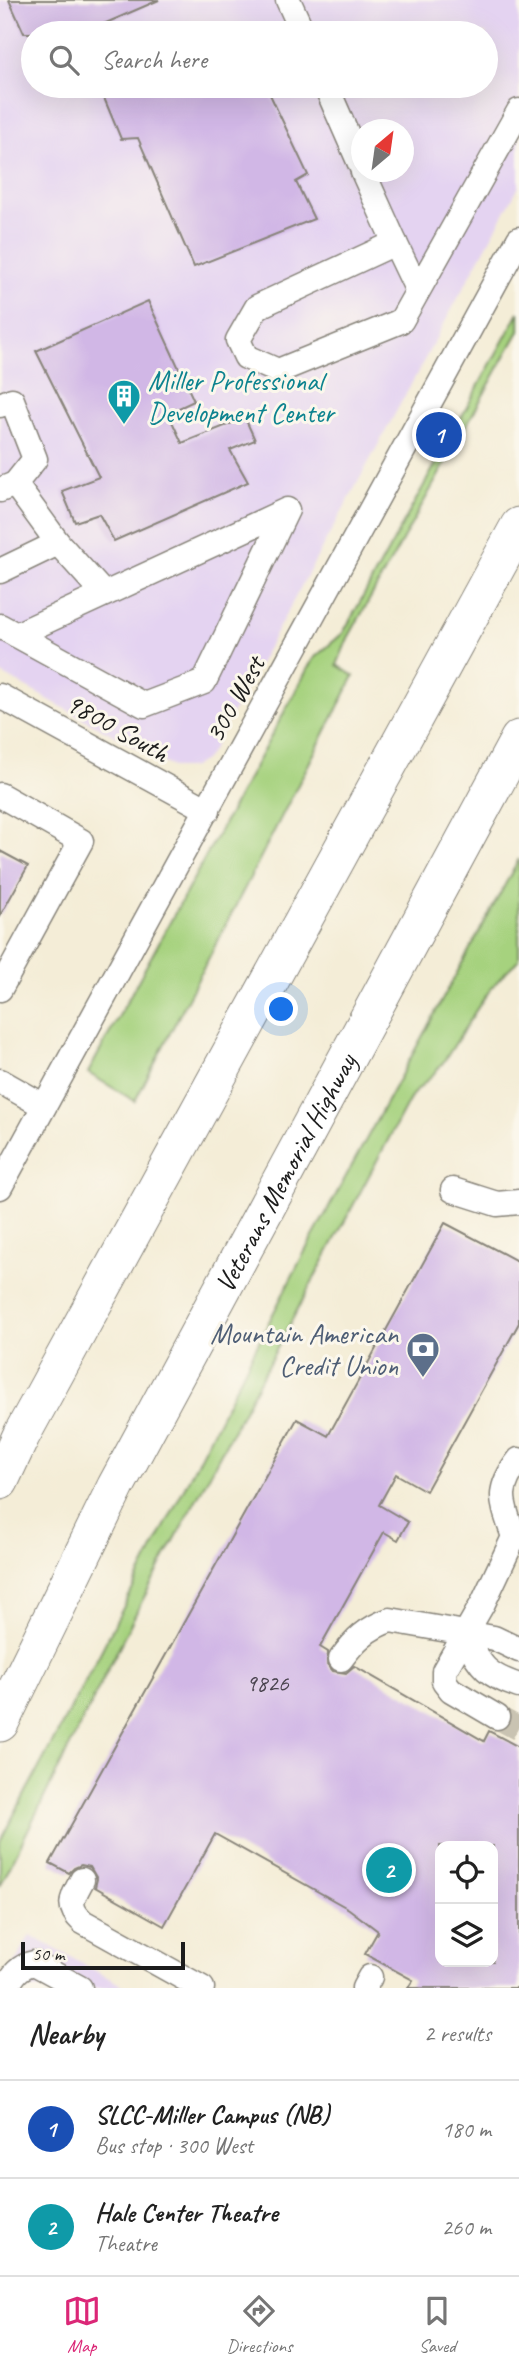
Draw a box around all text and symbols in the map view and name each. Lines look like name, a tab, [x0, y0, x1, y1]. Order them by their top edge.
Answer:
search box	[21, 21, 498, 98]
icon: search	[45, 41, 83, 79]
text: Search here	[101, 43, 207, 76]
north arrow	[351, 119, 414, 182]
place label: Miller Professional Development Center	[148, 363, 336, 430]
building icon: Miller Professional Development Center	[105, 377, 143, 426]
pin: 1	[416, 409, 462, 461]
street label: 300 West	[197, 648, 274, 748]
street label: 9800 South	[60, 685, 177, 771]
your location	[264, 992, 298, 1026]
street label: Veterans Memorial Highway	[207, 1045, 365, 1298]
place label: Mountain American Credit Union	[210, 1316, 399, 1383]
bank icon: Mountain American Credit Union	[404, 1330, 442, 1379]
house number: 9826	[245, 1668, 290, 1698]
map controls	[435, 1841, 498, 1967]
button: locate	[435, 1841, 498, 1904]
pin: 2	[366, 1844, 412, 1896]
button: layers	[435, 1904, 498, 1967]
scale bar	[21, 1939, 186, 1971]
text: 50 m	[32, 1942, 64, 1966]
text: Nearby	[28, 2015, 104, 2053]
text: 2 results	[424, 2019, 491, 2048]
text: SLCC-Miller Campus (NB)	[95, 2098, 330, 2131]
text: 1	[46, 2115, 56, 2144]
text: 180 m	[442, 2115, 491, 2144]
text: Bus stop · 300 West	[95, 2131, 253, 2160]
text: Hale Center Theatre	[95, 2196, 278, 2229]
text: 2	[46, 2213, 56, 2242]
text: 260 m	[442, 2213, 491, 2242]
text: Theatre	[95, 2229, 157, 2258]
tab: Map	[63, 2292, 101, 2358]
tab: Directions	[226, 2292, 293, 2358]
tab: Saved	[418, 2292, 456, 2358]

